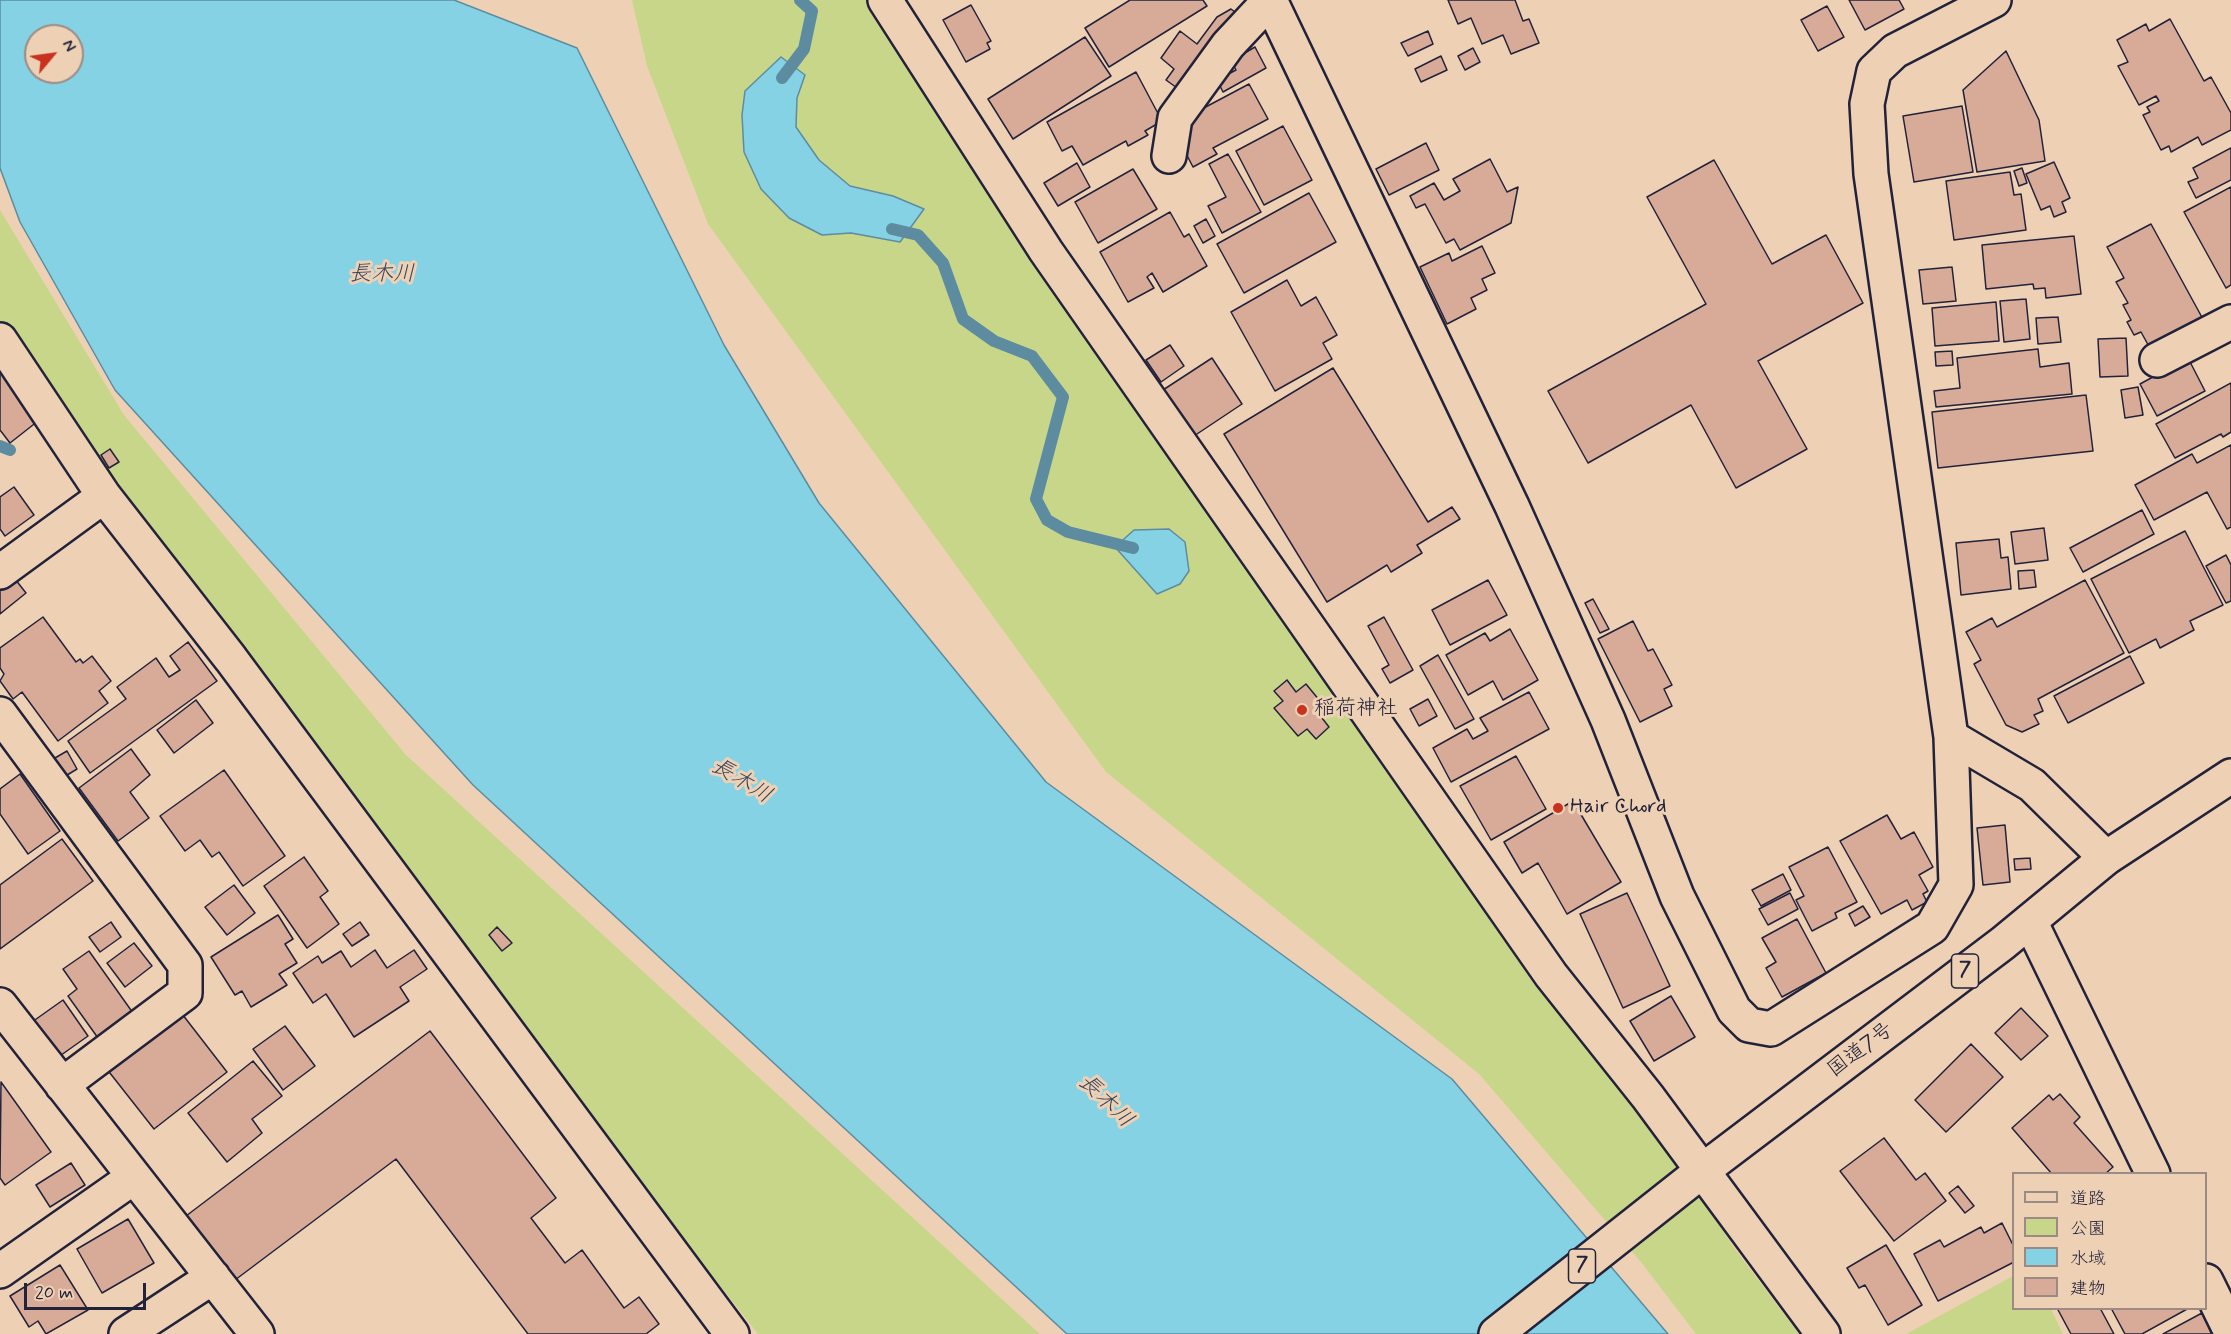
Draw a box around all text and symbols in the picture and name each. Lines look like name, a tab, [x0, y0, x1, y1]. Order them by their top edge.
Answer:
north arrow	[24, 24, 84, 84]
text: N	[57, 36, 80, 56]
water label: 長木川	[349, 262, 415, 288]
place label: 稲荷神社	[1314, 697, 1398, 723]
marker: 稲荷神社	[1295, 703, 1309, 717]
water label: 長木川	[706, 754, 776, 810]
place label: Hair Chord	[1570, 795, 1667, 821]
marker: Hair Chord	[1551, 801, 1565, 815]
road number: 7	[1952, 954, 1978, 988]
street label: 国道7号	[1823, 1018, 1899, 1084]
water label: 長木川	[1072, 1070, 1138, 1134]
legend	[2012, 1172, 2207, 1310]
text: 道路	[2070, 1187, 2106, 1211]
text: 公園	[2070, 1217, 2106, 1241]
text: 水域	[2070, 1247, 2106, 1271]
road number: 7	[1568, 1249, 1596, 1283]
scale bar	[27, 1271, 148, 1309]
text: 建物	[2070, 1277, 2106, 1301]
text: 20 m	[35, 1281, 73, 1305]

